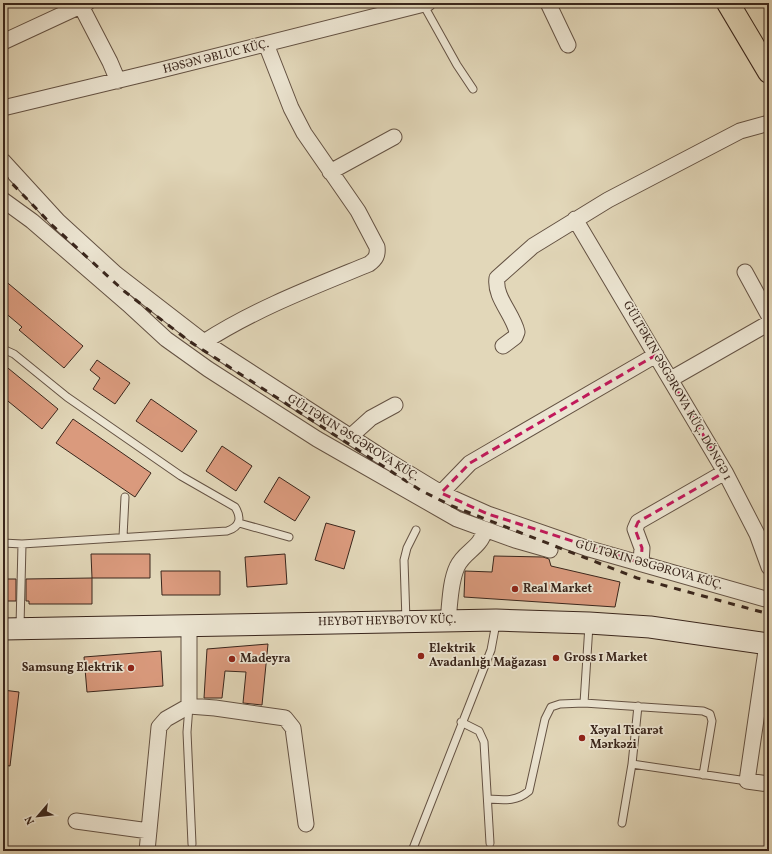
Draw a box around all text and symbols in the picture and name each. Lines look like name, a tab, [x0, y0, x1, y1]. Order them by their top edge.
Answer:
street label: HƏSƏN ƏBLUC KÜÇ.	[161, 35, 271, 78]
street label: GÜLTƏKIN ƏSGƏROVA KÜÇ. DÖNGƏ 1	[619, 298, 736, 484]
street label: GÜLTƏKIN ƏSGƏROVA KÜÇ.	[284, 390, 423, 485]
street label: GÜLTƏKIN ƏSGƏROVA KÜÇ.	[573, 535, 725, 594]
place label: Real Market	[523, 581, 592, 597]
marker: Real Market	[510, 584, 520, 594]
street label: HEYBƏT HEYBƏTOV KÜÇ.	[318, 611, 456, 630]
place label: Elektrik Avadanlığı Mağazası	[429, 641, 547, 671]
place label: Gross 1 Market	[564, 650, 648, 666]
place label: Madeyra	[240, 651, 291, 667]
marker: Elektrik Avadanlığı Mağazası	[416, 651, 426, 661]
marker: Gross 1 Market	[551, 653, 561, 663]
marker: Madeyra	[227, 654, 237, 664]
place label: Samsung Elektrik	[22, 660, 124, 676]
marker: Samsung Elektrik	[126, 663, 136, 673]
place label: Xəyal Ticarət Mərkəzi	[590, 723, 664, 753]
marker: Xəyal Ticarət Mərkəzi	[577, 733, 587, 743]
north arrow	[18, 796, 58, 836]
text: N	[22, 813, 39, 827]

